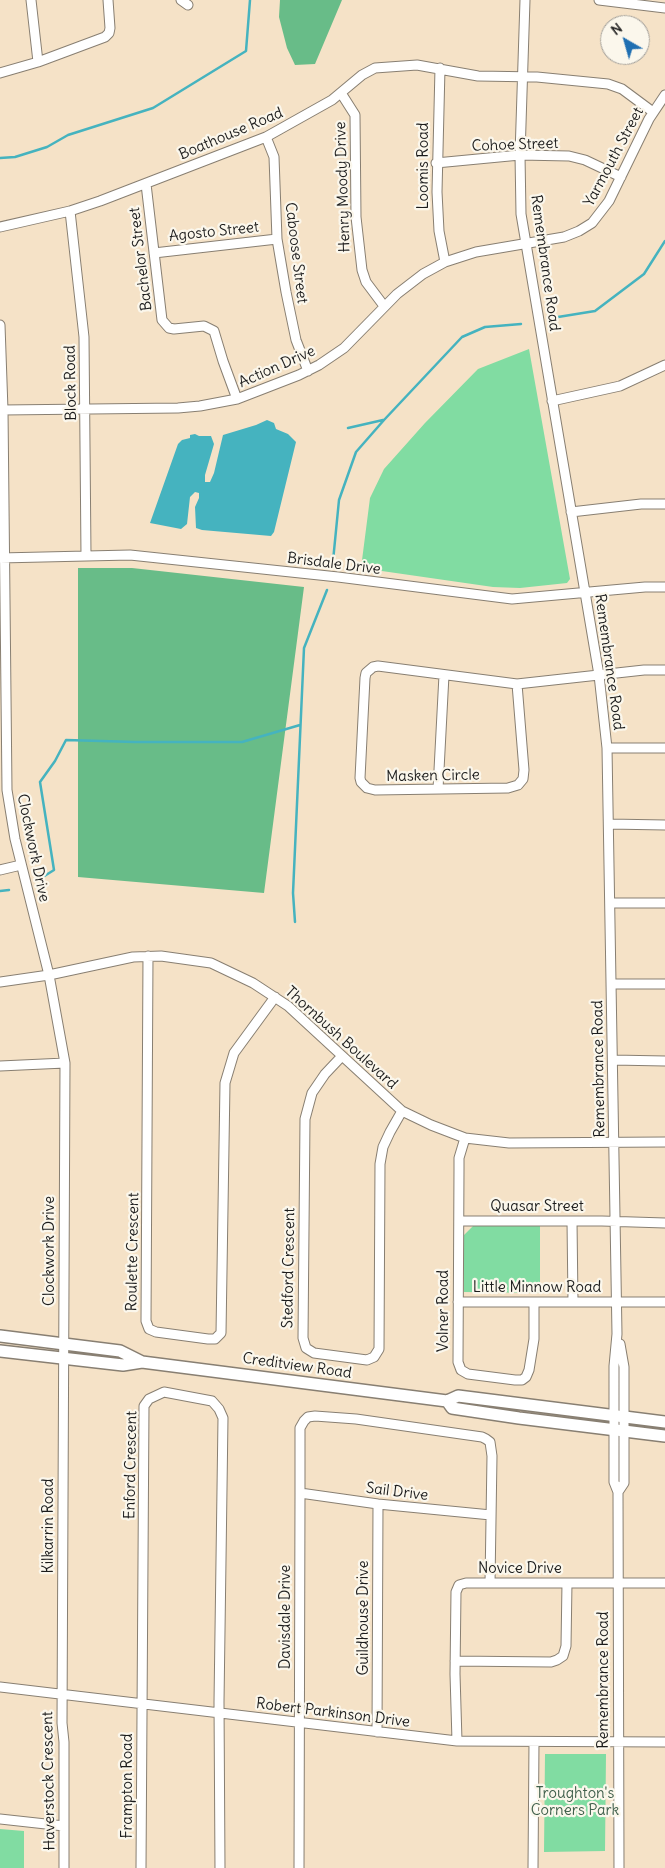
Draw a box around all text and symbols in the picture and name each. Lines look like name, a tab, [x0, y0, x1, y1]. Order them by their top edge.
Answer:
north arrow	[600, 15, 650, 65]
text: N	[607, 19, 626, 39]
street label: Boathouse Road	[176, 104, 286, 164]
street label: Yarmouth Street	[580, 104, 648, 210]
street label: Henry Moody Drive	[332, 121, 354, 253]
street label: Loomis Road	[415, 123, 433, 209]
street label: Cohoe Street	[471, 134, 559, 156]
street label: Remembrance Road	[527, 194, 563, 332]
street label: Caboose Street	[281, 201, 311, 305]
street label: Bachelor Street	[126, 206, 156, 312]
street label: Agosto Street	[168, 218, 260, 246]
street label: Action Drive	[236, 342, 318, 392]
street label: Block Road	[61, 345, 81, 421]
street label: Brisdale Drive	[286, 549, 382, 579]
street label: Remembrance Road	[591, 593, 627, 731]
street label: Masken Circle	[386, 766, 480, 786]
street label: Clockwork Drive	[13, 792, 53, 904]
street label: Thornbush Boulevard	[281, 983, 401, 1093]
street label: Remembrance Road	[589, 1000, 609, 1138]
street label: Roulette Crescent	[123, 1192, 143, 1312]
street label: Clockwork Drive	[41, 1196, 59, 1306]
street label: Quasar Street	[490, 1198, 584, 1216]
street label: Stedford Crescent	[279, 1207, 299, 1329]
street label: Volner Road	[435, 1270, 453, 1352]
street label: Little Minnow Road	[473, 1279, 601, 1297]
street label: Creditview Road	[241, 1349, 353, 1383]
street label: Enford Crescent	[121, 1411, 141, 1519]
street label: Kilkarrin Road	[40, 1478, 58, 1574]
street label: Sail Drive	[365, 1479, 429, 1505]
street label: Novice Drive	[478, 1560, 562, 1578]
street label: Guildhouse Drive	[355, 1561, 373, 1675]
street label: Davisdale Drive	[277, 1565, 295, 1669]
street label: Remembrance Road	[595, 1611, 613, 1749]
street label: Robert Parkinson Drive	[255, 1695, 411, 1731]
street label: Haverstock Crescent	[39, 1711, 59, 1851]
street label: Frampton Road	[119, 1734, 137, 1838]
park label: Troughton's Corners Park	[531, 1785, 619, 1820]

